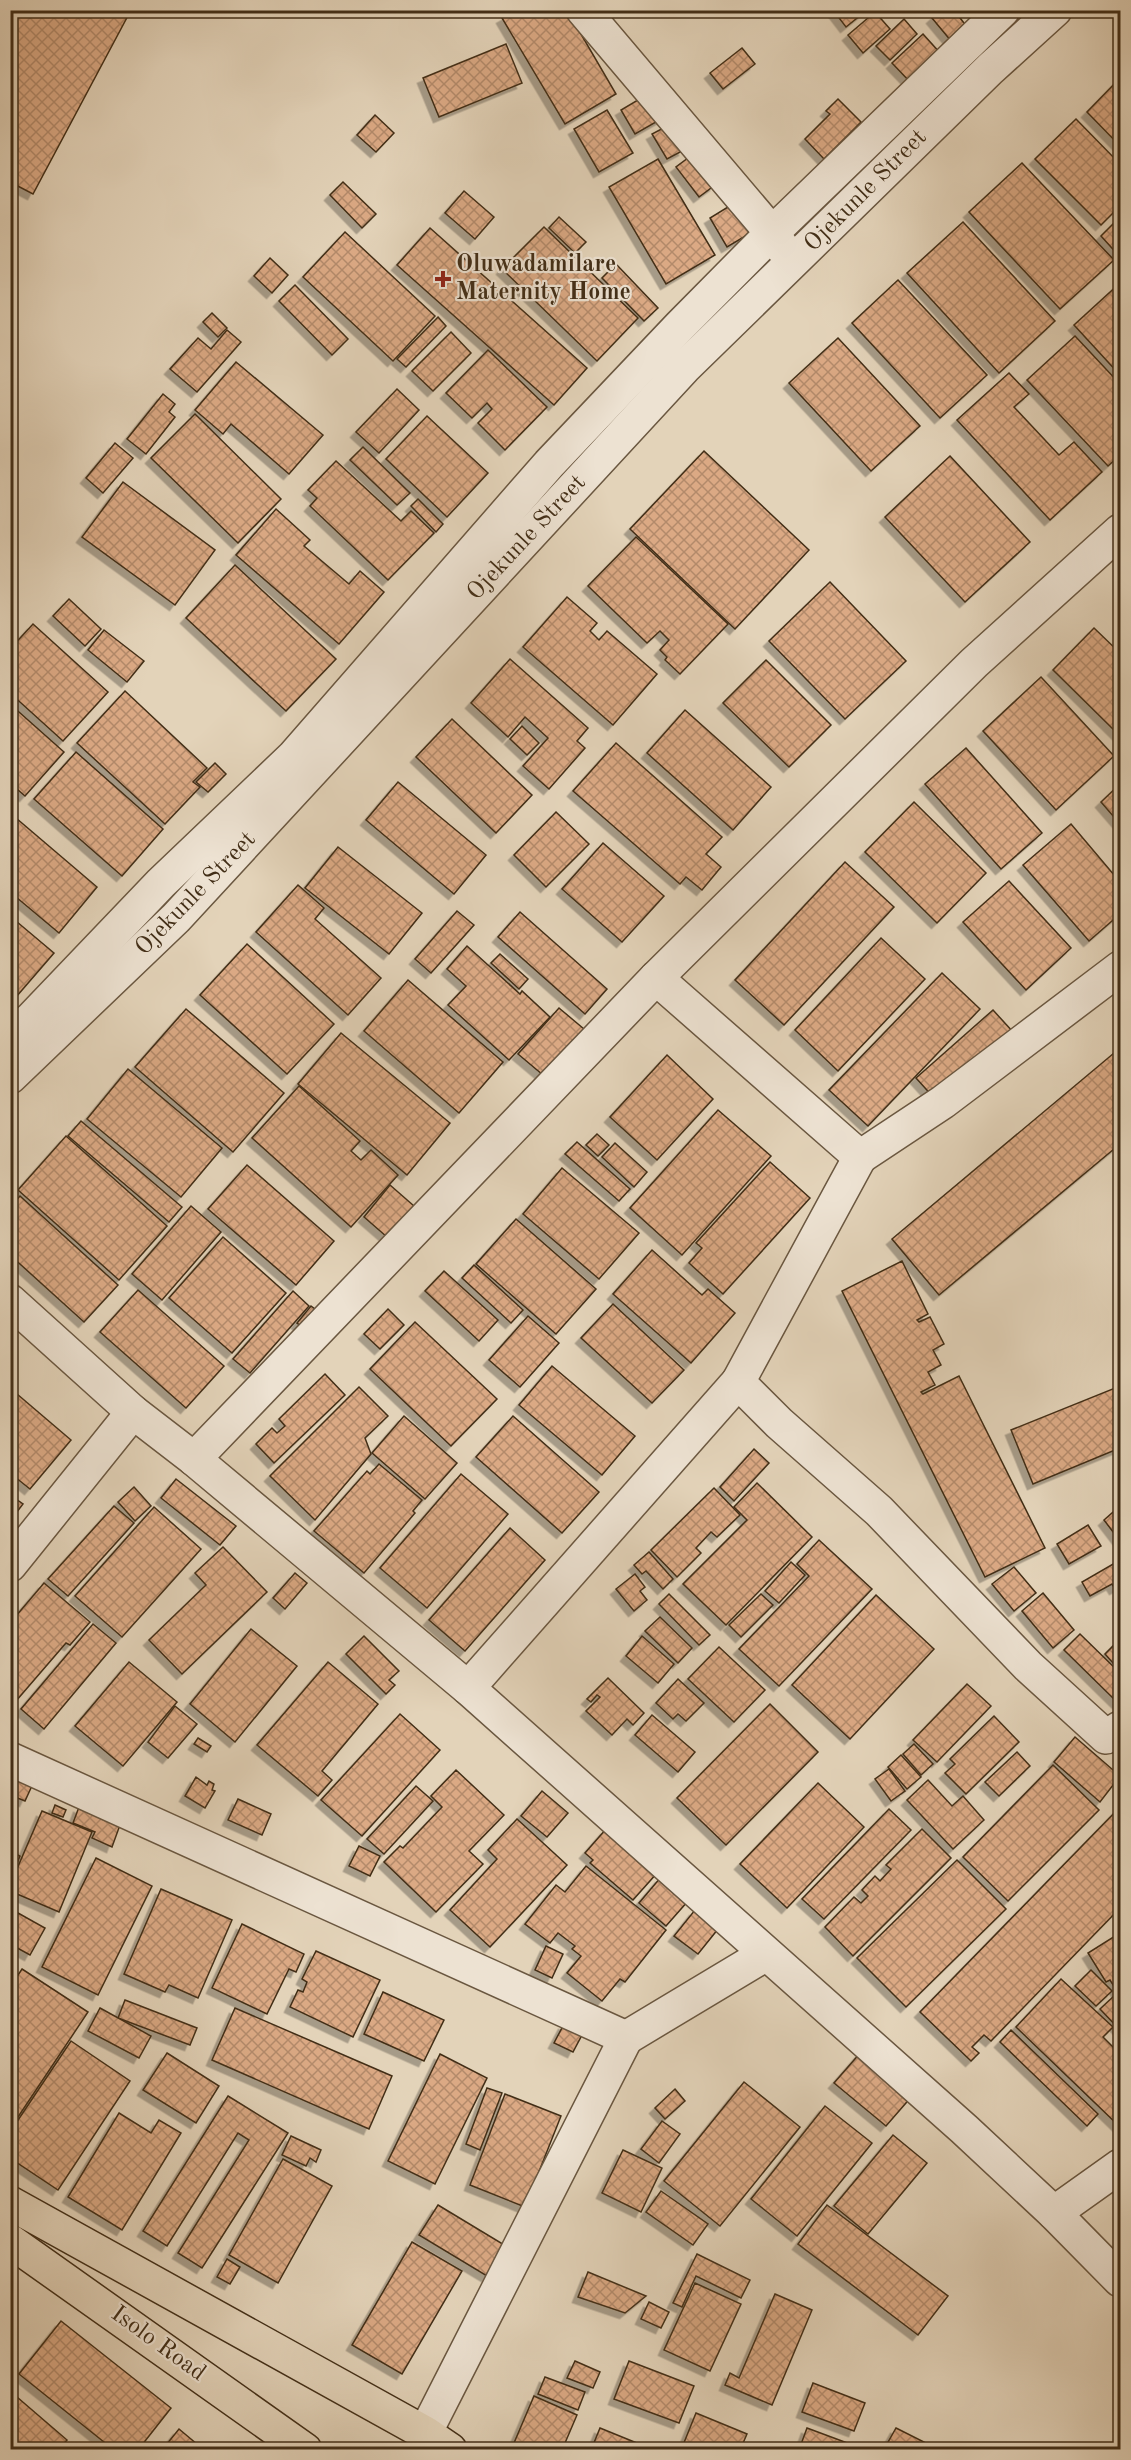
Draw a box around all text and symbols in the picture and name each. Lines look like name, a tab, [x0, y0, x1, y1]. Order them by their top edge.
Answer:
street label: Ojekunle Street	[800, 125, 932, 257]
place label: Oluwadamilare Maternity Home	[456, 253, 631, 305]
marker: Oluwadamilare Maternity Home	[434, 270, 452, 288]
street label: Ojekunle Street	[463, 471, 591, 605]
street label: Ojekunle Street	[131, 828, 261, 960]
street label: Isolo Road	[106, 2302, 210, 2386]

